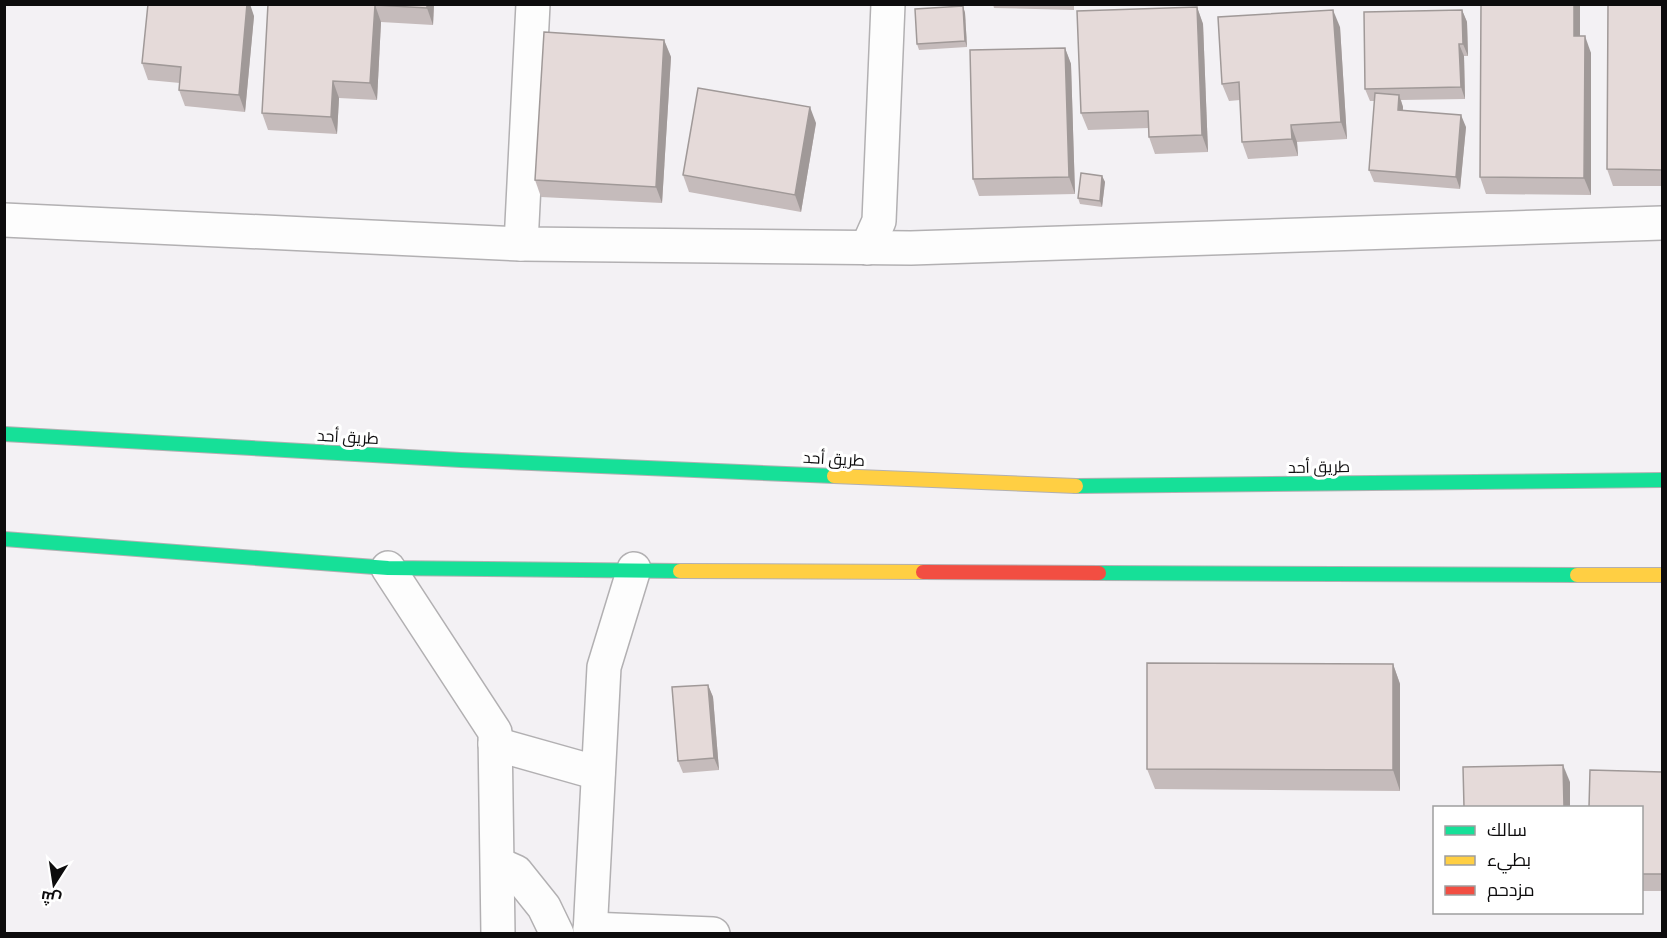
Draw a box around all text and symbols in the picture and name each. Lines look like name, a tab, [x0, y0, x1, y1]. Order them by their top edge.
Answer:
street label: طريق أحد	[316, 426, 379, 449]
street label: طريق أحد	[802, 448, 865, 471]
street label: طريق أحد	[1288, 457, 1350, 478]
legend	[1433, 806, 1643, 914]
text: سالك	[1487, 819, 1527, 841]
text: بطيء	[1487, 849, 1531, 874]
north arrow	[24, 854, 84, 914]
text: مزدحم	[1487, 879, 1535, 902]
text: ش	[39, 887, 63, 910]

